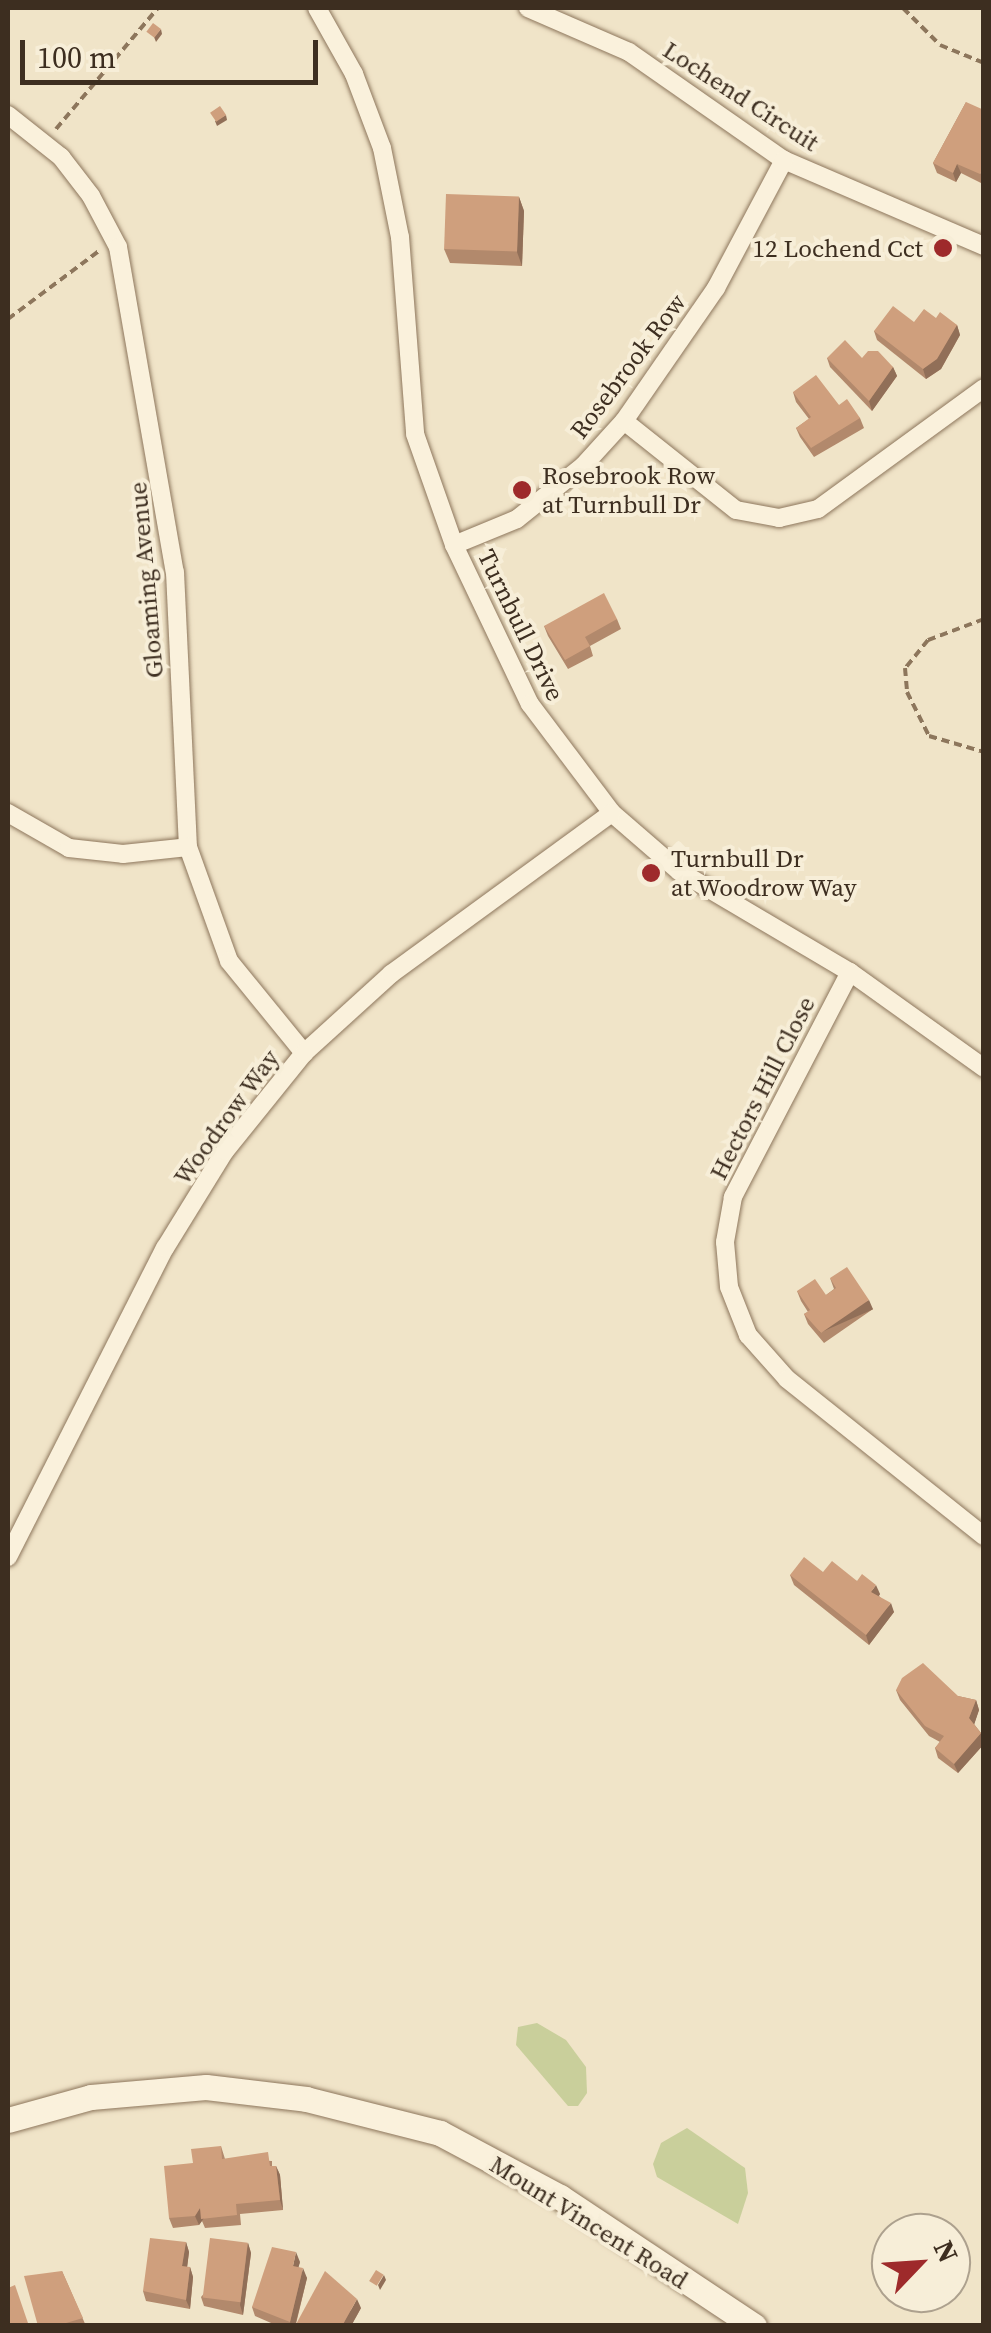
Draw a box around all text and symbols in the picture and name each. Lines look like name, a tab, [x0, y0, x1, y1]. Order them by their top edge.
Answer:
scale bar	[25, 20, 322, 82]
street label: Lochend Circuit	[658, 35, 824, 157]
text: 100 m	[37, 37, 116, 78]
place label: 12 Lochend Cct	[753, 233, 923, 263]
marker: 12 Lochend Cct	[932, 237, 954, 259]
street label: Rosebrook Row	[564, 288, 692, 444]
place label: Rosebrook Row at Turnbull Dr	[542, 461, 715, 520]
marker: Rosebrook Row at Turnbull Dr	[511, 479, 533, 501]
street label: Gloaming Avenue	[122, 481, 170, 679]
street label: Turnbull Drive	[471, 544, 571, 706]
place label: Turnbull Dr at Woodrow Way	[671, 844, 858, 903]
marker: Turnbull Dr at Woodrow Way	[640, 862, 662, 884]
street label: Hectors Hill Close	[703, 991, 821, 1185]
street label: Woodrow Way	[167, 1043, 285, 1191]
street label: Mount Vincent Road	[484, 2149, 694, 2295]
north arrow	[871, 2213, 971, 2313]
text: N	[925, 2234, 968, 2268]

